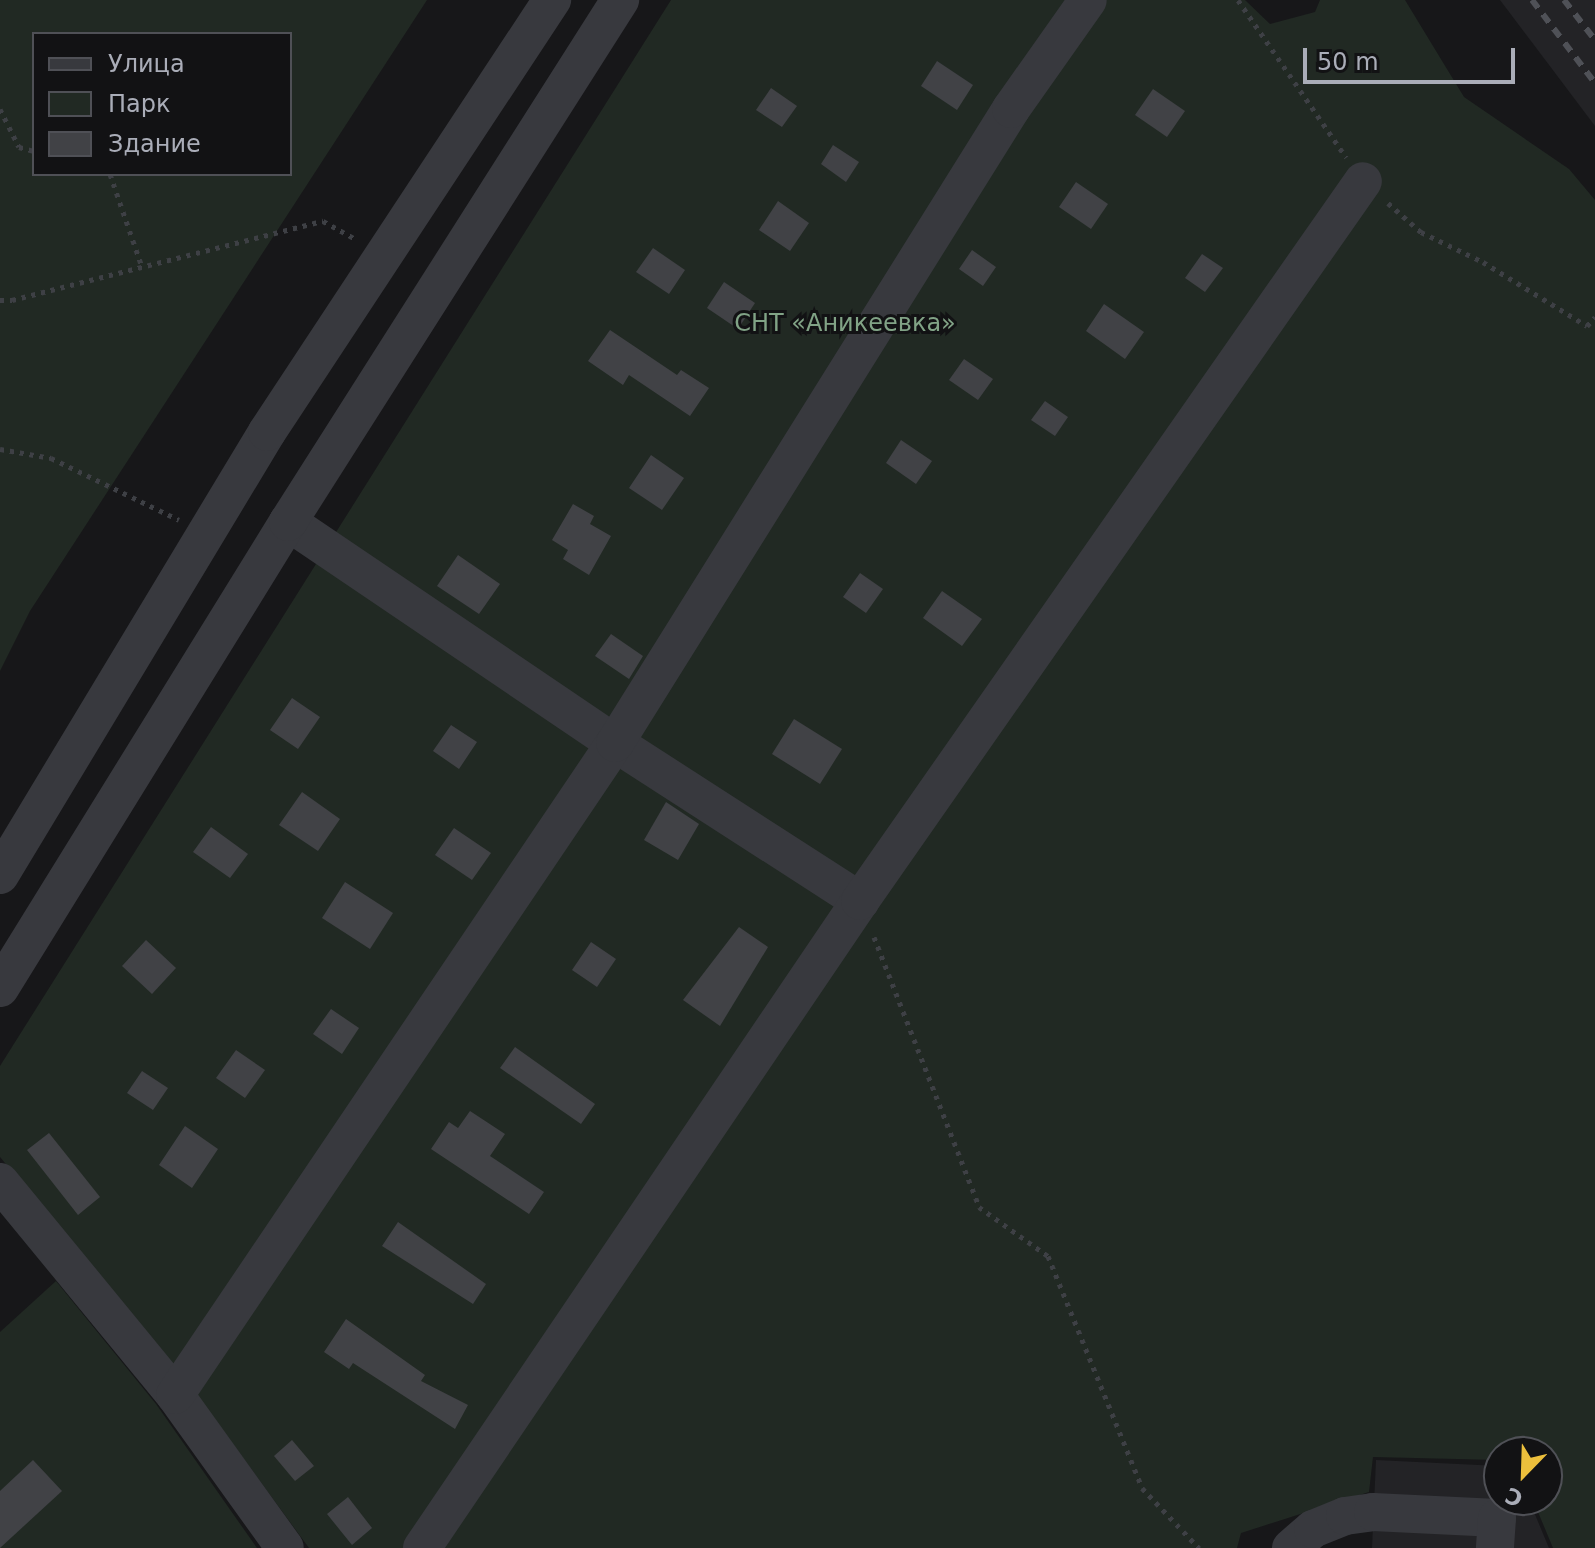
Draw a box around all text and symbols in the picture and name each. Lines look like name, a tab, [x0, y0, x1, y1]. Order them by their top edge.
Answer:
legend	[32, 32, 292, 176]
scale bar	[1307, 32, 1519, 82]
text: 50 m	[1317, 48, 1379, 76]
text: Улица	[108, 50, 185, 78]
text: Парк	[108, 90, 170, 118]
text: Здание	[108, 130, 201, 158]
park label: СНТ «Аникеевка»	[734, 310, 956, 338]
north arrow	[1483, 1436, 1563, 1516]
text: С	[1502, 1482, 1527, 1511]

